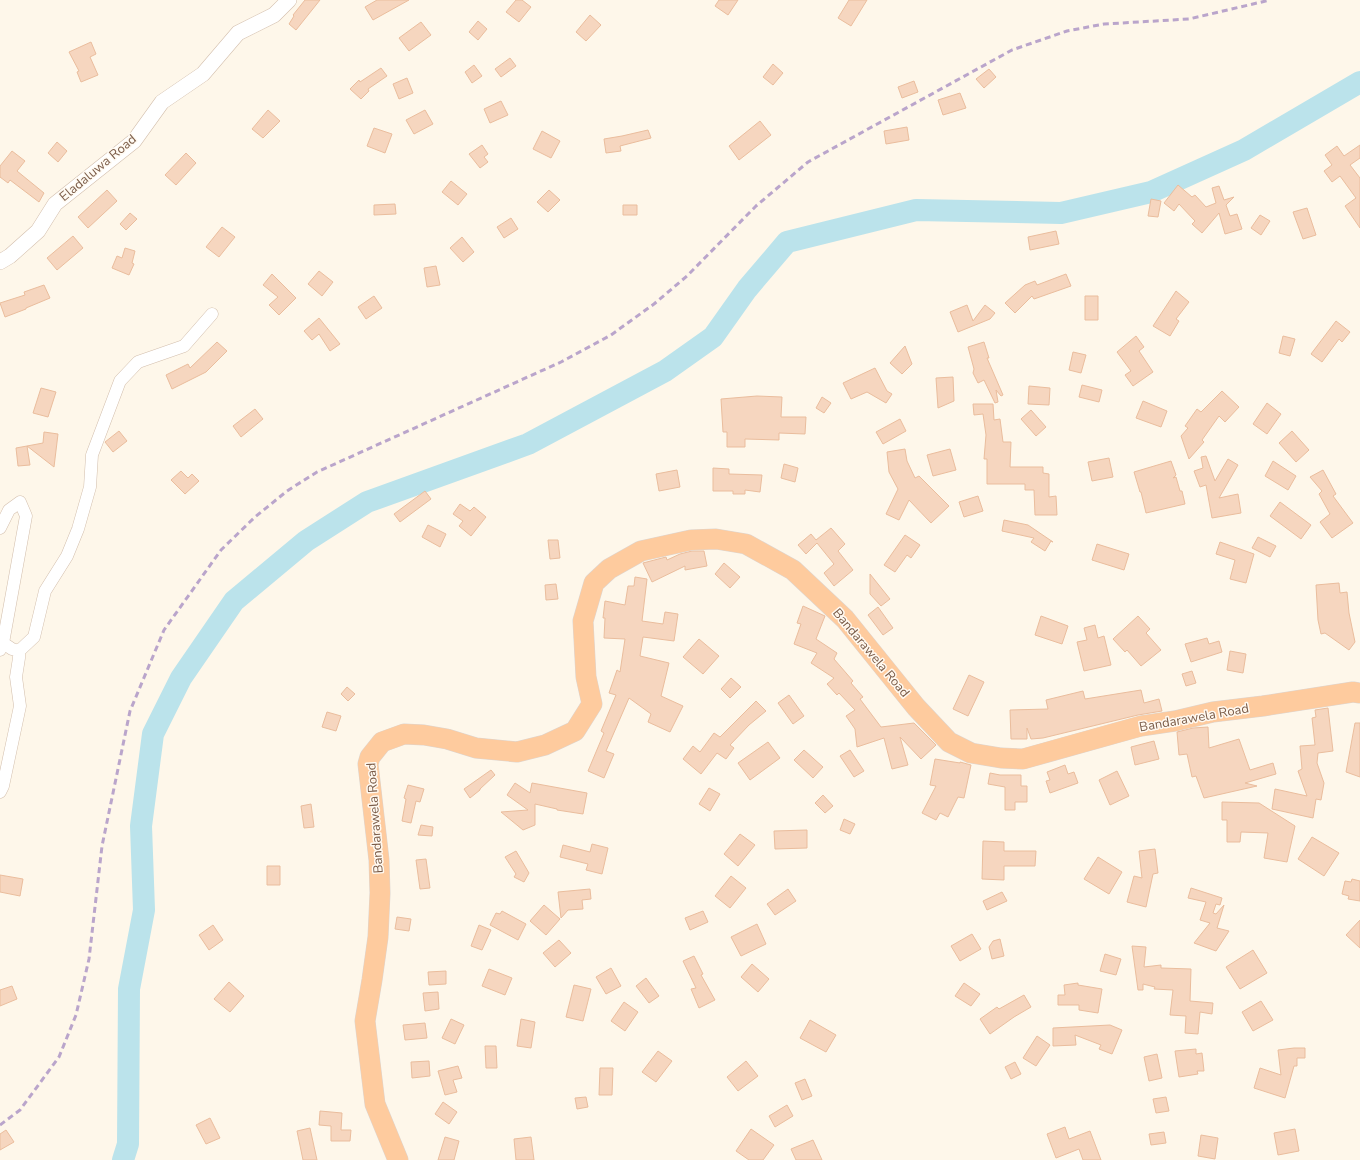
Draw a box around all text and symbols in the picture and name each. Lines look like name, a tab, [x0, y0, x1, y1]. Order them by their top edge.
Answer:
street label: Eladaluwa Road	[56, 131, 140, 205]
street label: Bandarawela Road	[828, 605, 914, 701]
street label: Bandarawela Road	[1138, 699, 1250, 737]
street label: Bandarawela Road	[362, 762, 388, 874]

